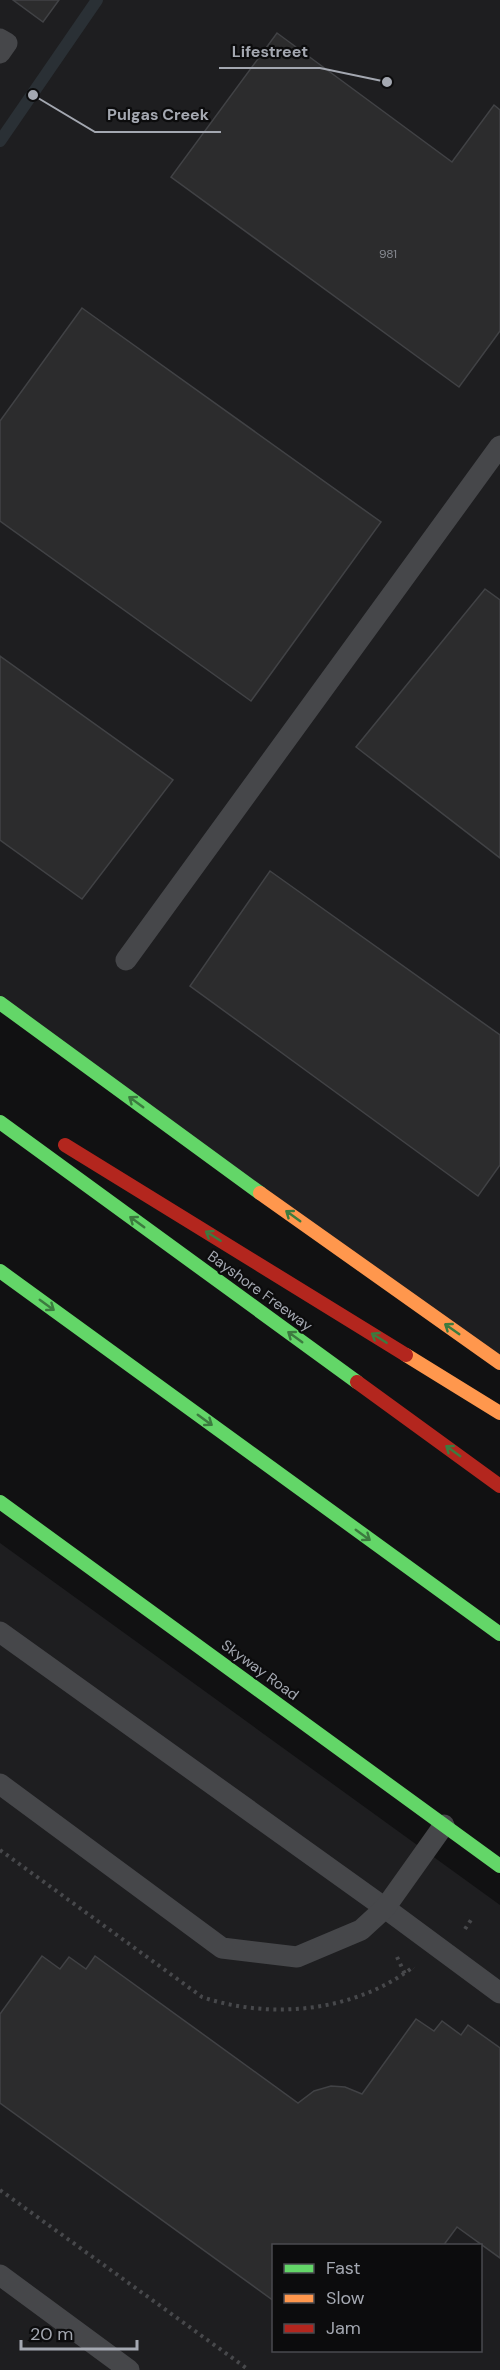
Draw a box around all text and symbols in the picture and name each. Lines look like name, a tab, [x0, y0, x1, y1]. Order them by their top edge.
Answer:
callout: Lifestreet	[219, 34, 320, 68]
text: Lifestreet	[232, 41, 308, 62]
callout: Pulgas Creek	[95, 98, 221, 132]
text: Pulgas Creek	[107, 104, 210, 125]
house number: 981	[379, 246, 397, 262]
one-way arrow	[128, 1095, 144, 1108]
one-way arrow	[286, 1210, 302, 1223]
one-way arrow	[130, 1216, 146, 1228]
one-way arrow	[205, 1230, 222, 1242]
street label: Bayshore Freeway	[203, 1246, 317, 1336]
one-way arrow	[39, 1299, 55, 1312]
one-way arrow	[445, 1323, 461, 1335]
one-way arrow	[287, 1330, 303, 1343]
one-way arrow	[371, 1332, 388, 1344]
one-way arrow	[197, 1414, 213, 1426]
one-way arrow	[445, 1445, 461, 1457]
one-way arrow	[354, 1528, 370, 1541]
street label: Skyway Road	[217, 1635, 303, 1705]
legend	[272, 2244, 482, 2352]
text: Fast	[326, 2256, 361, 2280]
text: Slow	[326, 2286, 365, 2310]
scale bar	[21, 2313, 136, 2351]
text: Jam	[326, 2316, 361, 2340]
text: 20 m	[30, 2322, 73, 2346]

